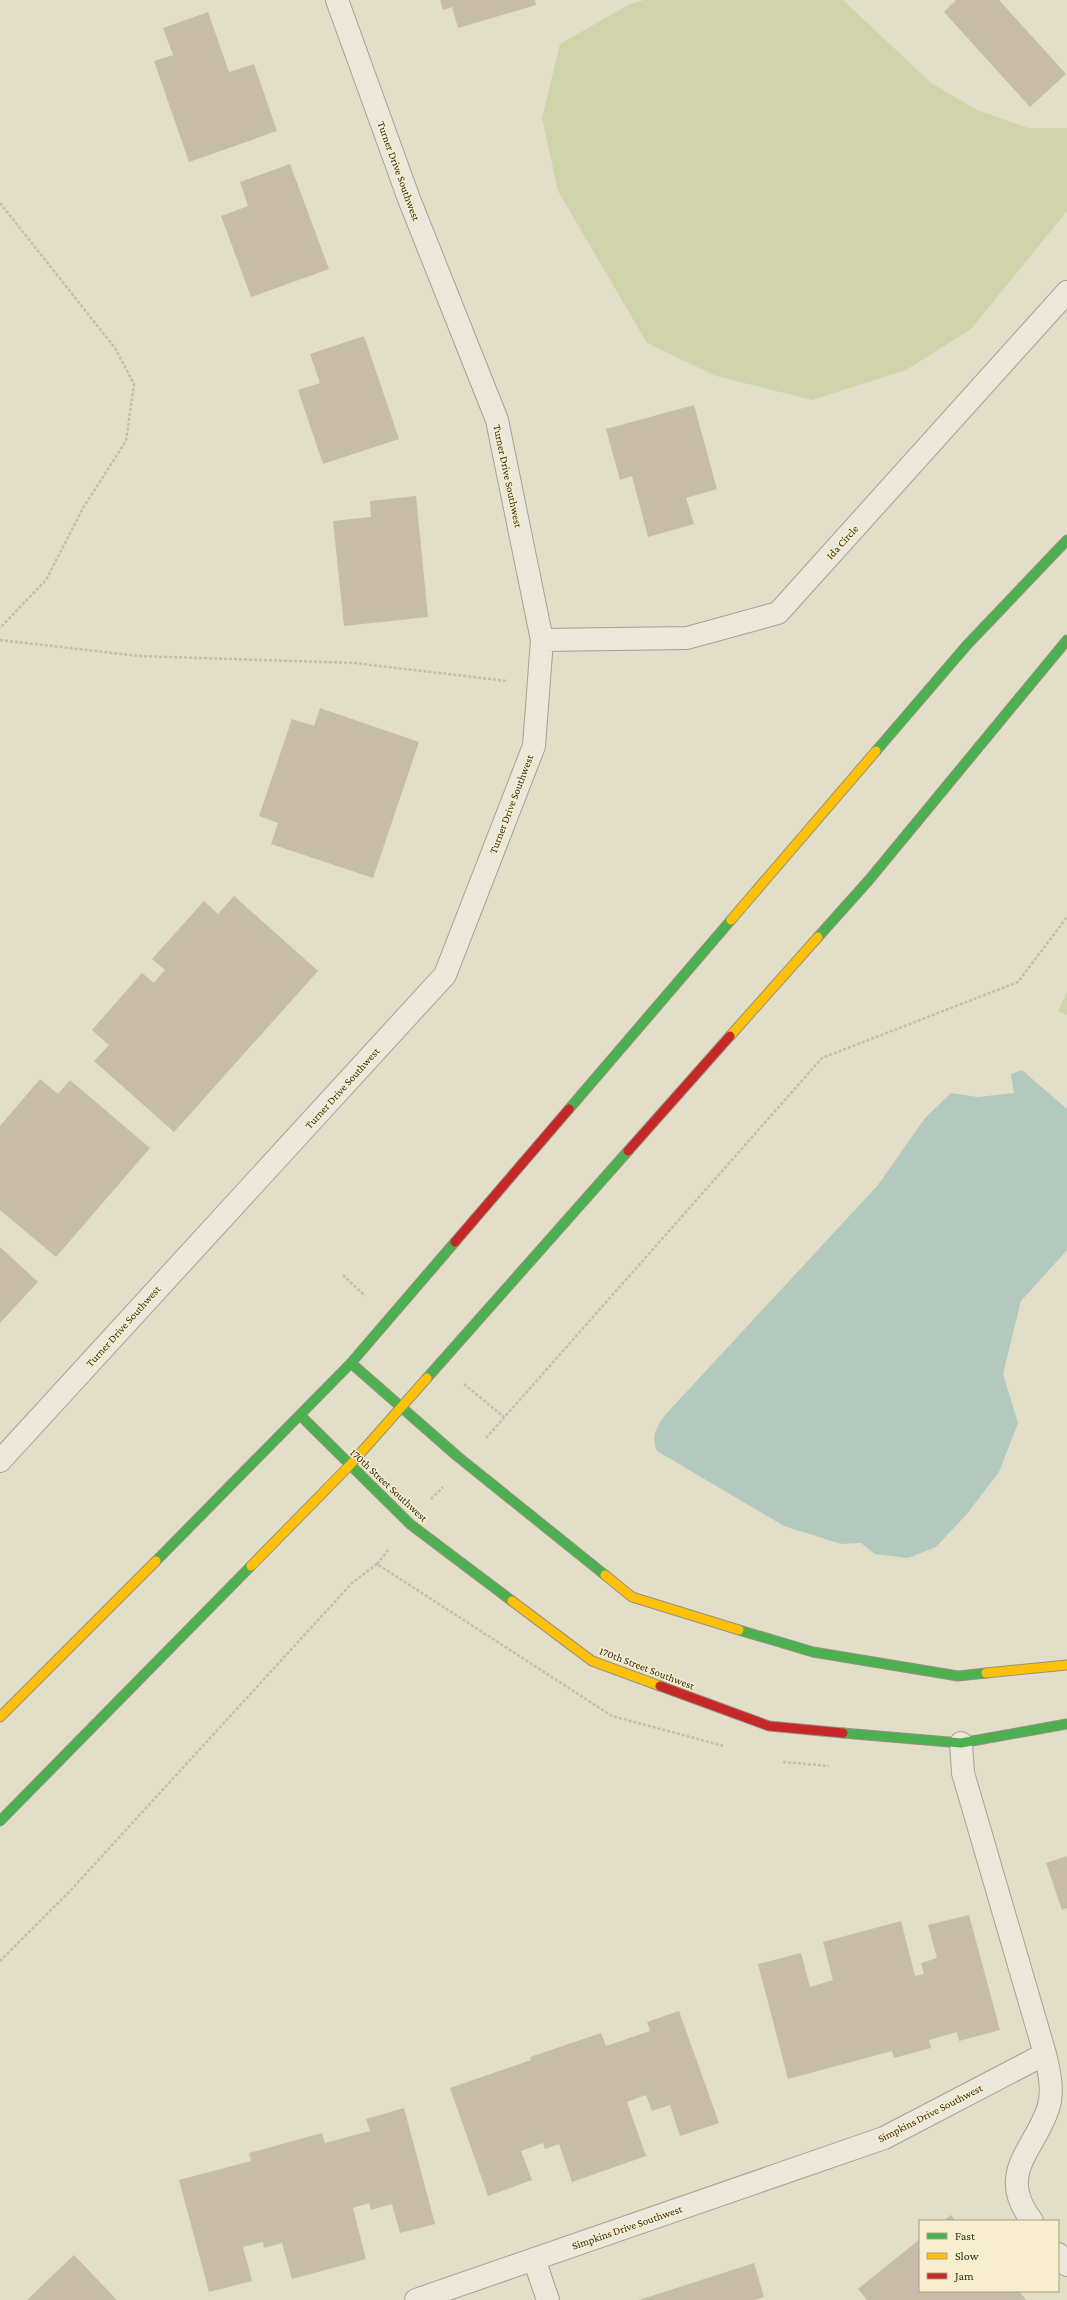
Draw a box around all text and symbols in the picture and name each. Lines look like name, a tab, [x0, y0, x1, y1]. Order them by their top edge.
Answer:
street label: Turner Drive Southwest	[375, 120, 423, 223]
street label: Turner Drive Southwest	[491, 423, 525, 529]
street label: Ida Circle	[824, 522, 860, 561]
street label: Turner Drive Southwest	[487, 752, 536, 855]
street label: Turner Drive Southwest	[302, 1045, 382, 1131]
street label: Turner Drive Southwest	[83, 1283, 163, 1369]
street label: 170th Street Southwest	[348, 1446, 430, 1524]
street label: 170th Street Southwest	[598, 1644, 697, 1692]
street label: Simpkins Drive Southwest	[876, 2081, 985, 2146]
street label: Simpkins Drive Southwest	[570, 2202, 684, 2252]
legend	[919, 2220, 1059, 2292]
text: Fast	[955, 2229, 976, 2243]
text: Slow	[955, 2249, 979, 2263]
text: Jam	[954, 2269, 974, 2283]

